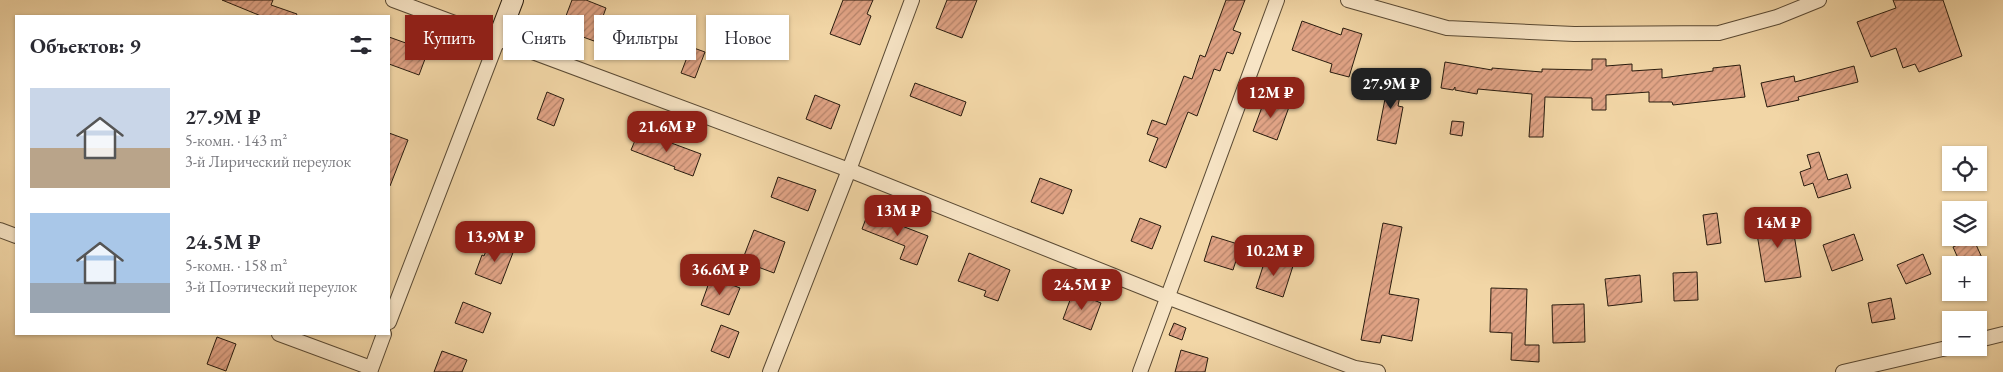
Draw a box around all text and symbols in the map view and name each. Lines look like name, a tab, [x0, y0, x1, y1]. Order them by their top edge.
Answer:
chip: Купить	[405, 15, 493, 60]
chip: Снять	[503, 15, 584, 60]
chip: Фильтры	[594, 15, 696, 60]
chip: Новое	[706, 15, 789, 60]
icon: filters	[347, 31, 375, 59]
text: Объектов: 9	[30, 32, 141, 59]
pin: 27.9M ₽	[1345, 68, 1437, 110]
text: 27.9M ₽	[1362, 73, 1420, 94]
pin: 12M ₽	[1236, 76, 1306, 119]
text: 12M ₽	[1248, 82, 1294, 103]
text: 27.9M ₽	[185, 103, 261, 130]
icon: home	[70, 108, 130, 168]
pin: 21.6M ₽	[621, 110, 713, 153]
text: 21.6M ₽	[638, 116, 696, 137]
text: 5-комн. · 143 m²	[185, 130, 287, 151]
map controls	[1942, 146, 1987, 356]
button: locate	[1942, 146, 1987, 191]
text: 3-й Лирический переулок	[185, 151, 351, 172]
pin: 13M ₽	[863, 194, 933, 237]
text: 13M ₽	[875, 200, 921, 221]
button: layers	[1942, 201, 1987, 246]
pin: 14M ₽	[1743, 206, 1813, 249]
text: 14M ₽	[1755, 212, 1801, 233]
pin: 13.9M ₽	[449, 220, 541, 263]
text: 13.9M ₽	[466, 226, 524, 247]
text: 24.5M ₽	[185, 228, 261, 255]
icon: home	[70, 233, 130, 293]
pin: 10.2M ₽	[1228, 234, 1320, 277]
text: 10.2M ₽	[1245, 240, 1303, 261]
pin: 36.6M ₽	[674, 254, 766, 296]
text: 5-комн. · 158 m²	[185, 255, 287, 276]
button: +	[1942, 256, 1987, 301]
text: 36.6M ₽	[691, 259, 749, 280]
pin: 24.5M ₽	[1036, 268, 1128, 311]
text: 24.5M ₽	[1053, 274, 1111, 295]
text: 3-й Поэтический переулок	[185, 276, 357, 297]
button: −	[1942, 311, 1987, 356]

